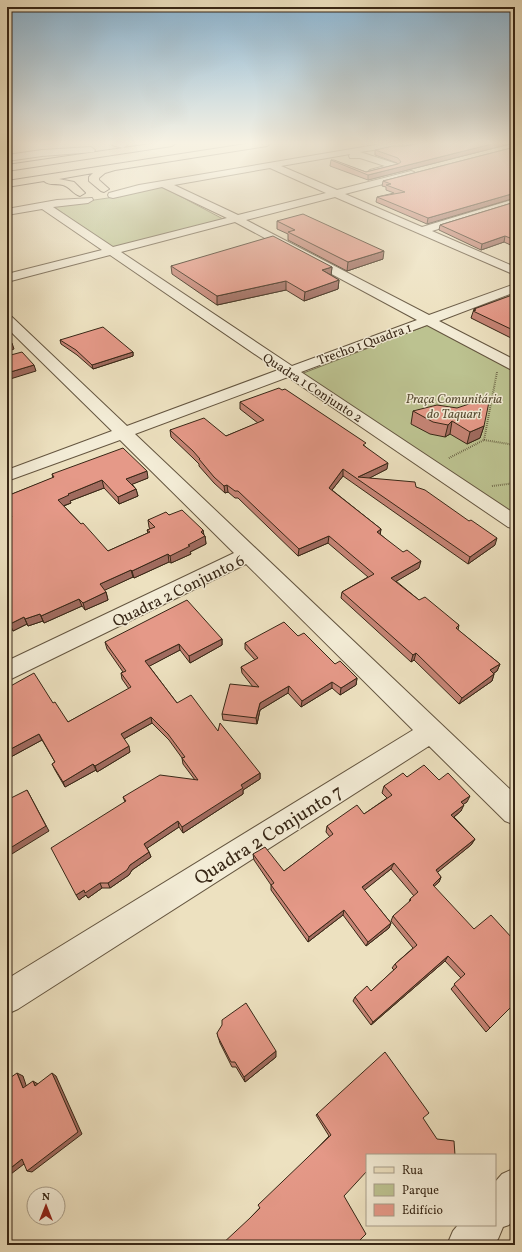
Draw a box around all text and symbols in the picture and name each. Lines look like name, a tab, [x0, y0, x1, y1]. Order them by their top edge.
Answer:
street label: Trecho 1 Quadra 1	[315, 319, 414, 370]
street label: Quadra 1 Conjunto 2	[258, 350, 365, 428]
park label: Praça Comunitária do Taquari	[406, 391, 502, 424]
street label: Quadra 2 Conjunto 6	[109, 550, 249, 633]
street label: Quadra 2 Conjunto 7	[190, 779, 348, 892]
legend	[366, 1154, 496, 1226]
text: Rua	[402, 1163, 423, 1179]
text: Parque	[402, 1183, 439, 1199]
north arrow	[26, 1186, 66, 1226]
text: N	[42, 1190, 50, 1205]
text: Edifício	[402, 1203, 443, 1219]

